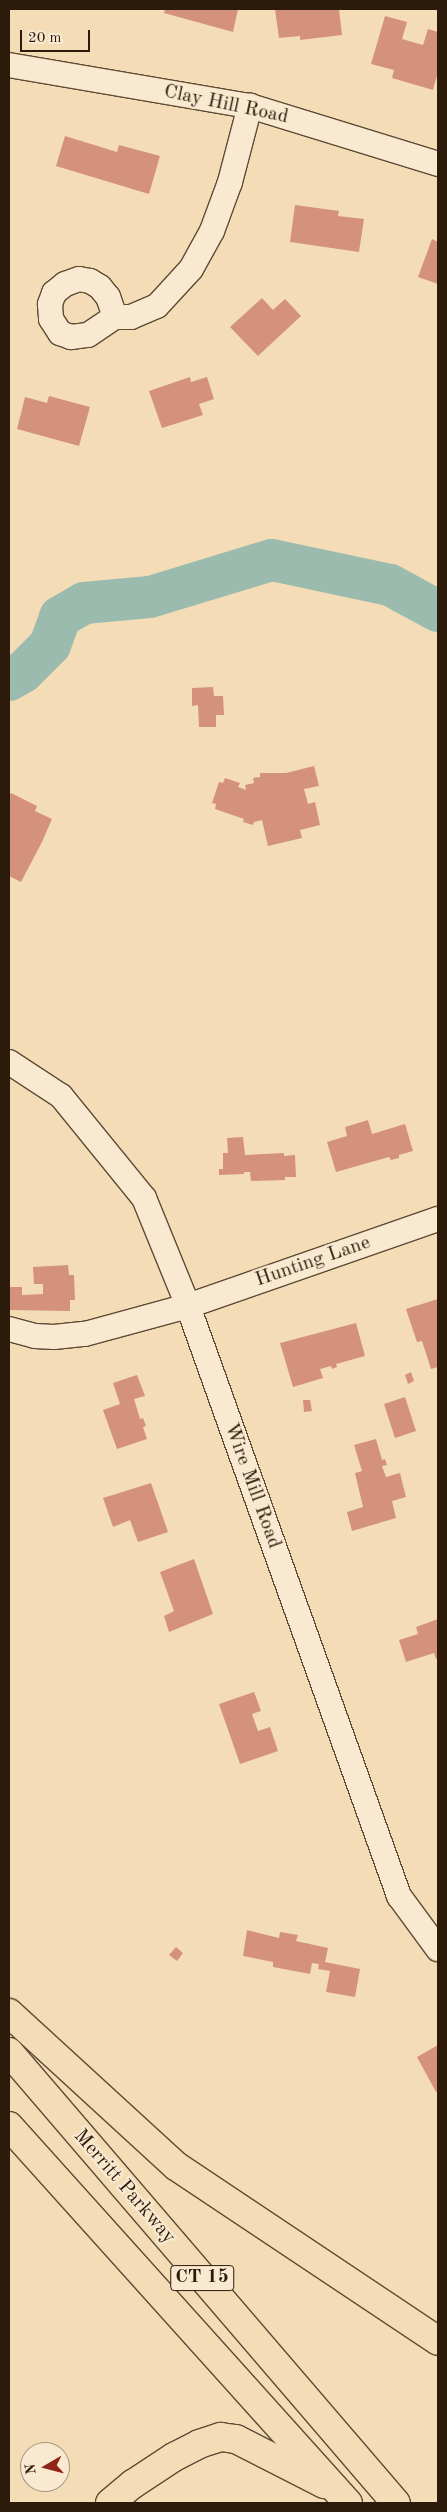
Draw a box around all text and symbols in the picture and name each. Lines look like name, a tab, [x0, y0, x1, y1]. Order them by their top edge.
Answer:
scale bar	[22, 20, 92, 52]
text: 20 m	[28, 31, 62, 46]
street label: Clay Hill Road	[162, 80, 290, 130]
street label: Hunting Lane	[252, 1231, 374, 1293]
street label: Wire Mill Road	[218, 1420, 286, 1552]
street label: Merritt Parkway	[68, 2125, 180, 2249]
road number: CT 15	[170, 2262, 234, 2294]
north arrow	[20, 2442, 70, 2492]
text: N	[23, 2463, 39, 2475]

